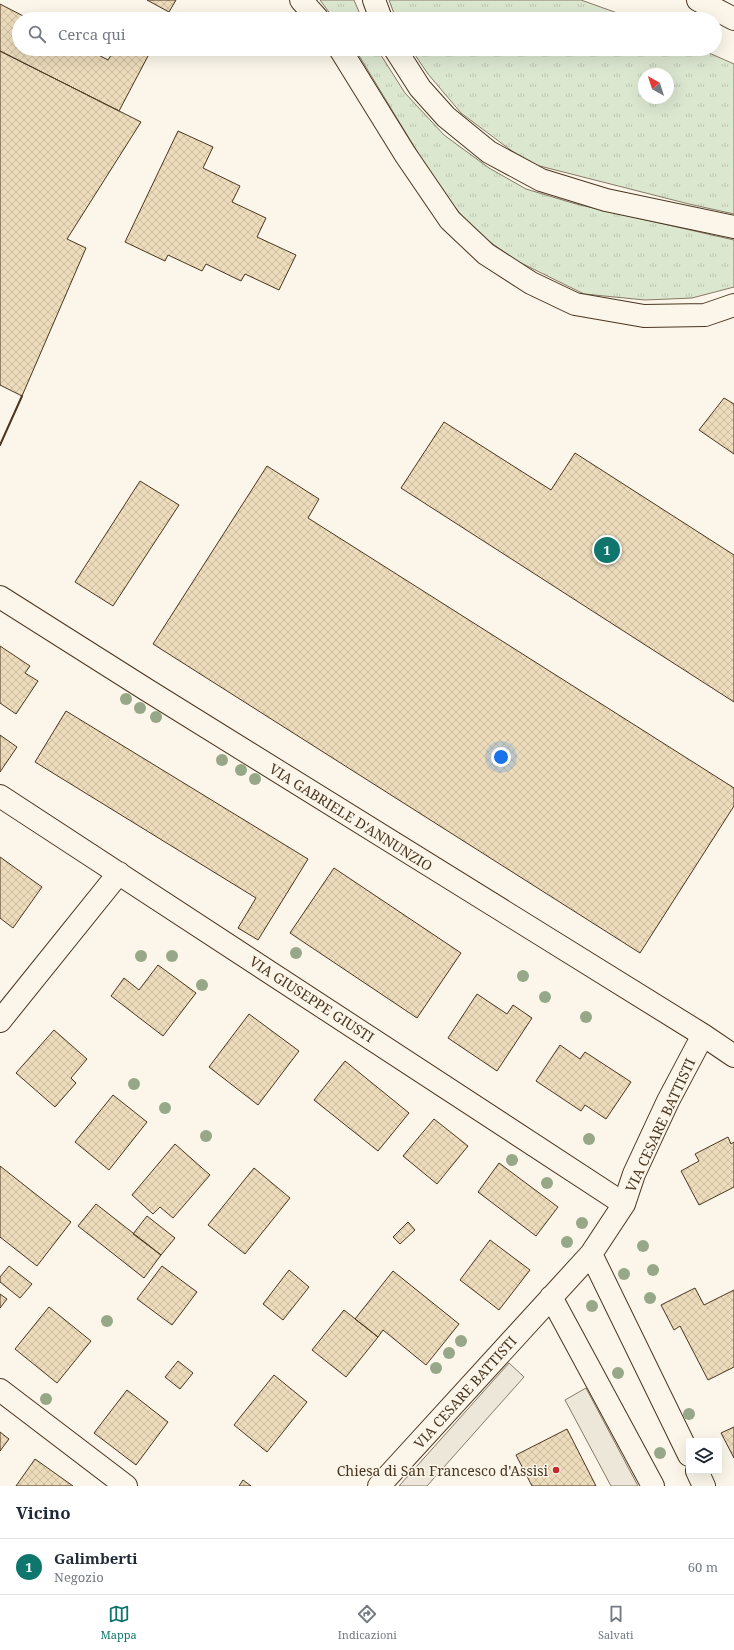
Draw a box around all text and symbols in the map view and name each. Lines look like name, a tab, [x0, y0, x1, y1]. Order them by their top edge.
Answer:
search box	[12, 12, 722, 56]
icon: search	[26, 23, 48, 45]
text: Cerca qui	[58, 24, 126, 44]
north arrow	[638, 68, 674, 104]
pin: 1	[594, 535, 620, 565]
your location	[491, 747, 511, 767]
street label: VIA GABRIELE D'ANNUNZIO	[266, 759, 436, 875]
street label: VIA GIUSEPPE GIUSTI	[246, 952, 378, 1046]
street label: VIA CESARE BATTISTI	[621, 1055, 699, 1195]
street label: VIA CESARE BATTISTI	[409, 1332, 521, 1452]
map controls	[686, 1438, 722, 1474]
button: layers	[686, 1438, 722, 1474]
place label: Chiesa di San Francesco d'Assisi	[337, 1461, 549, 1480]
marker: Chiesa di San Francesco d'Assisi	[551, 1465, 561, 1475]
text: Vicino	[16, 1501, 71, 1524]
text: Galimberti	[54, 1548, 137, 1568]
text: 1	[25, 1558, 33, 1576]
text: 60 m	[688, 1558, 718, 1576]
text: Negozio	[54, 1568, 104, 1586]
tab: Mappa	[101, 1603, 137, 1642]
tab: Indicazioni	[338, 1603, 397, 1642]
tab: Salvati	[598, 1603, 633, 1642]

